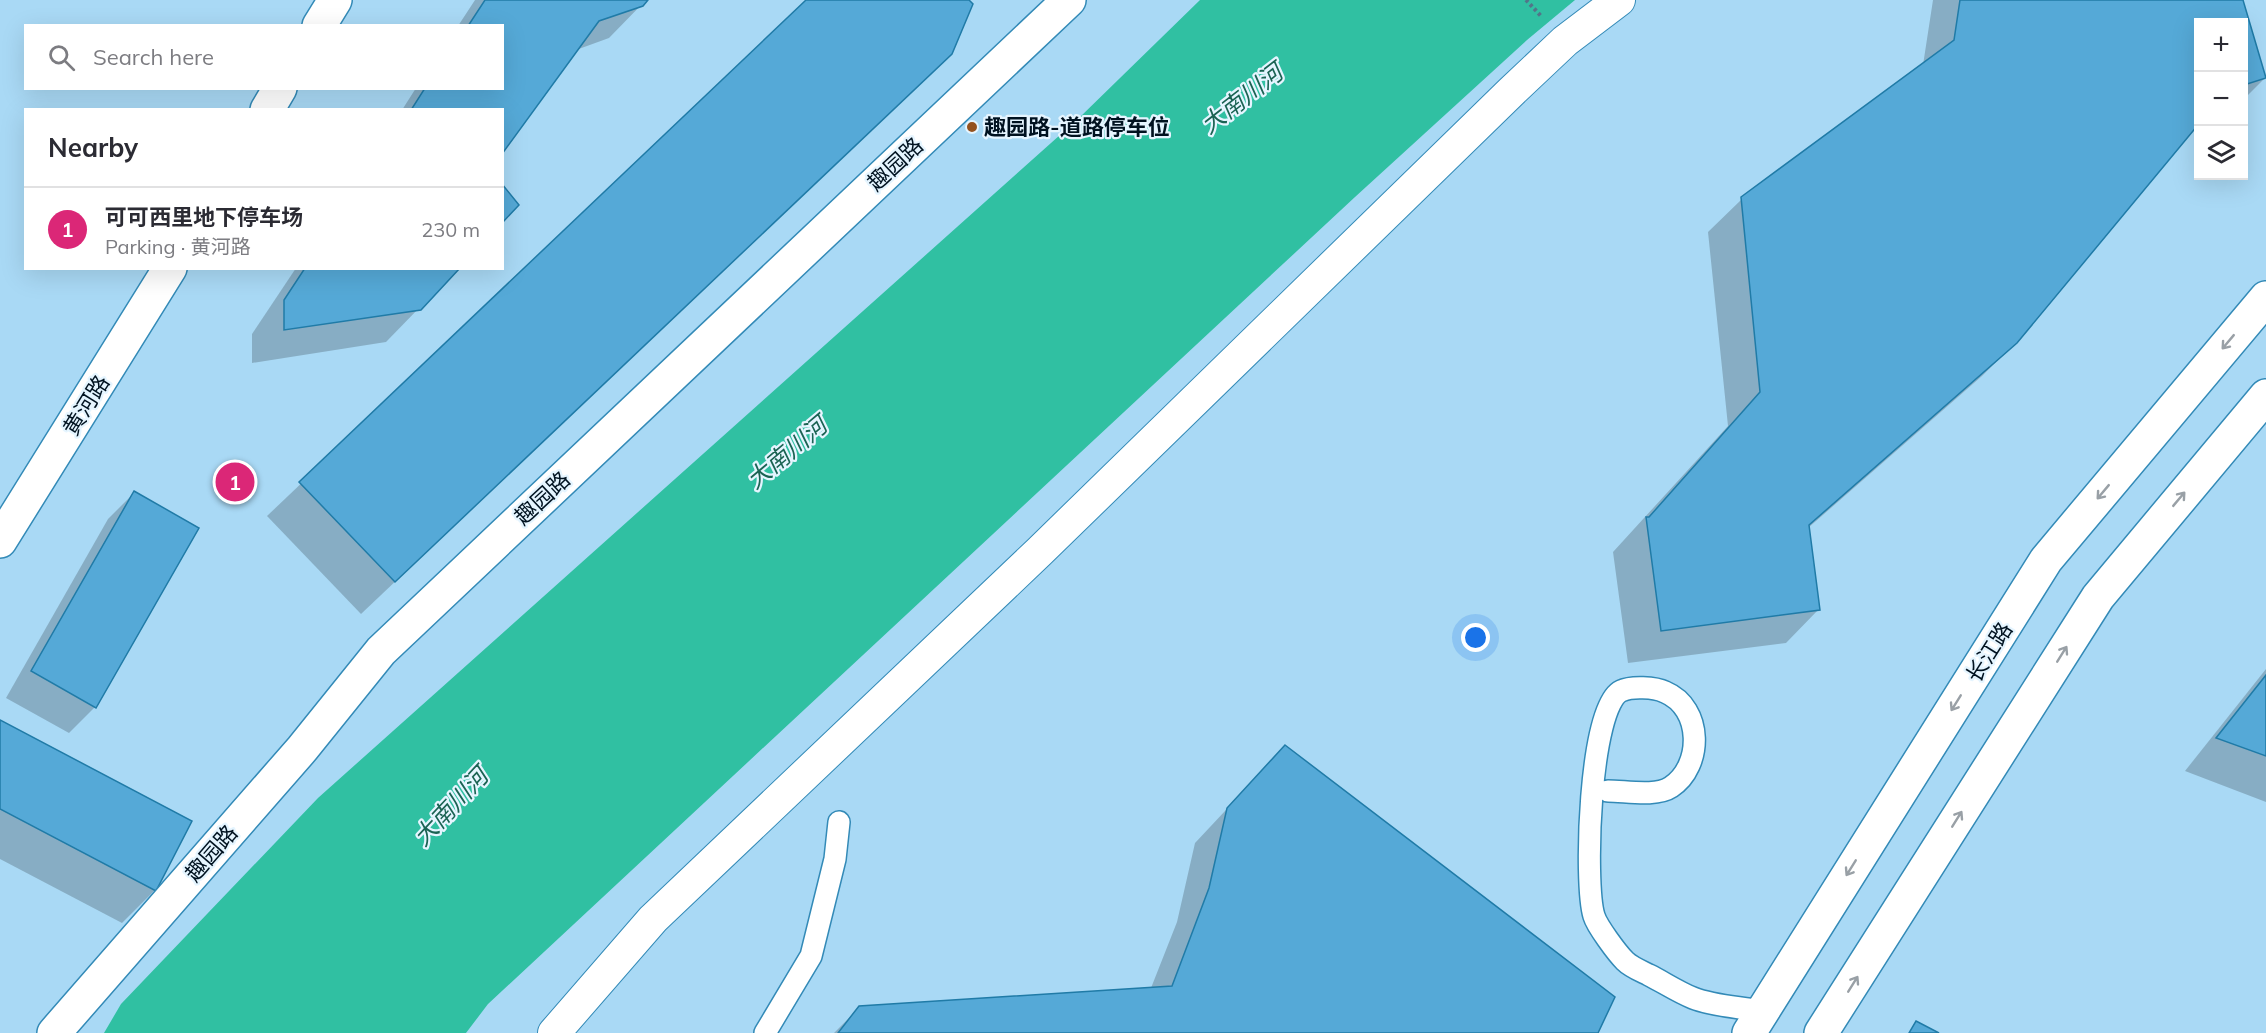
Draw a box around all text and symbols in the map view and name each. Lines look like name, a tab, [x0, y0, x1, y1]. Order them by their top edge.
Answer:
map controls	[2194, 18, 2248, 180]
button: +	[2194, 18, 2248, 72]
search box	[24, 24, 504, 90]
icon: search	[45, 41, 78, 74]
text: Search here	[93, 43, 214, 71]
water label: 大南川河	[1194, 54, 1292, 140]
button: −	[2194, 72, 2248, 126]
place label: 趣园路-道路停车位	[984, 113, 1170, 141]
marker: 趣园路-道路停车位	[965, 120, 979, 134]
button: layers	[2194, 126, 2248, 180]
text: Nearby	[48, 131, 138, 164]
street label: 趣园路	[861, 131, 929, 197]
text: 可可西里地下停车场	[105, 203, 303, 231]
text: 1	[62, 217, 74, 242]
text: 230 m	[421, 217, 480, 242]
text: Parking · 黄河路	[105, 234, 251, 259]
one-way arrow	[2222, 334, 2235, 350]
street label: 黄河路	[57, 370, 115, 440]
water label: 大南川河	[740, 407, 836, 495]
pin: 1	[216, 460, 254, 504]
street label: 趣园路	[508, 465, 576, 531]
one-way arrow	[2097, 484, 2110, 500]
one-way arrow	[2173, 491, 2186, 507]
street label: 长江路	[1960, 617, 2018, 687]
your location	[1461, 623, 1490, 652]
one-way arrow	[2056, 646, 2068, 663]
one-way arrow	[1949, 694, 1961, 711]
water label: 大南川河	[407, 758, 497, 852]
one-way arrow	[1951, 811, 1963, 828]
street label: 趣园路	[179, 819, 243, 887]
one-way arrow	[1845, 859, 1857, 876]
one-way arrow	[1846, 975, 1859, 992]

